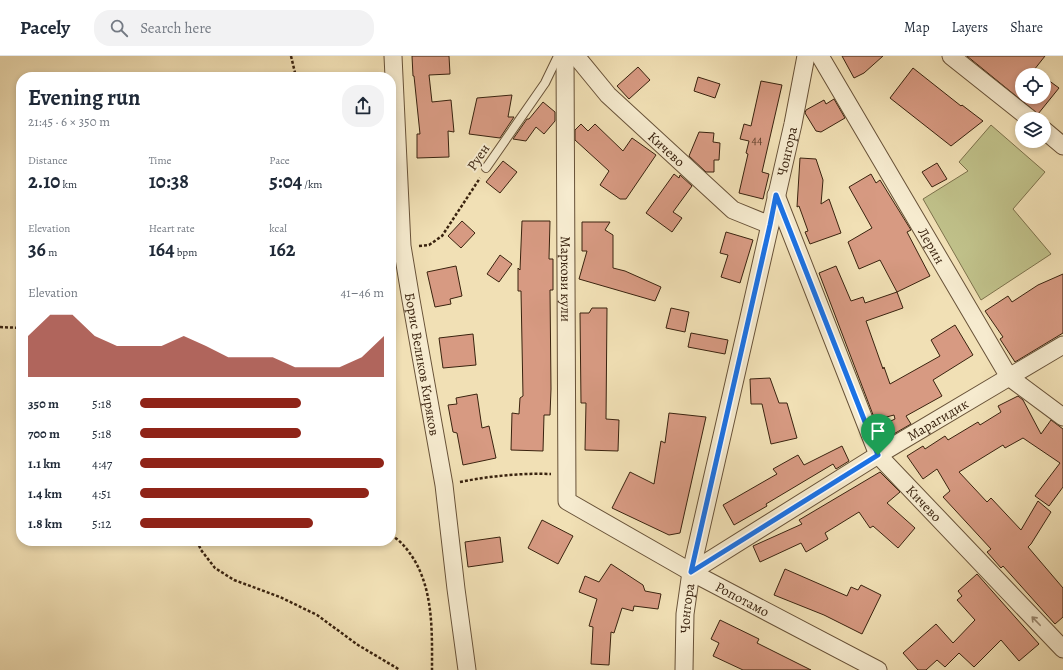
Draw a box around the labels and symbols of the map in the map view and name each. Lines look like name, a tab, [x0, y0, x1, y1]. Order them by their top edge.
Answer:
street label: Чонгора	[772, 124, 802, 178]
street label: Кичево	[644, 127, 689, 171]
house number: 44	[752, 132, 763, 148]
street label: Руен	[463, 140, 494, 174]
street label: Лерин	[913, 224, 949, 267]
street label: Маркови кули	[556, 236, 575, 322]
street label: Борис Великов Киряков	[400, 291, 444, 437]
street label: Марагидик	[904, 394, 972, 446]
pin	[861, 414, 895, 455]
street label: Кичево	[902, 481, 946, 526]
street label: Ропотамо	[712, 577, 773, 621]
street label: Чонгора	[676, 581, 699, 633]
one-way arrow	[1031, 616, 1041, 626]

